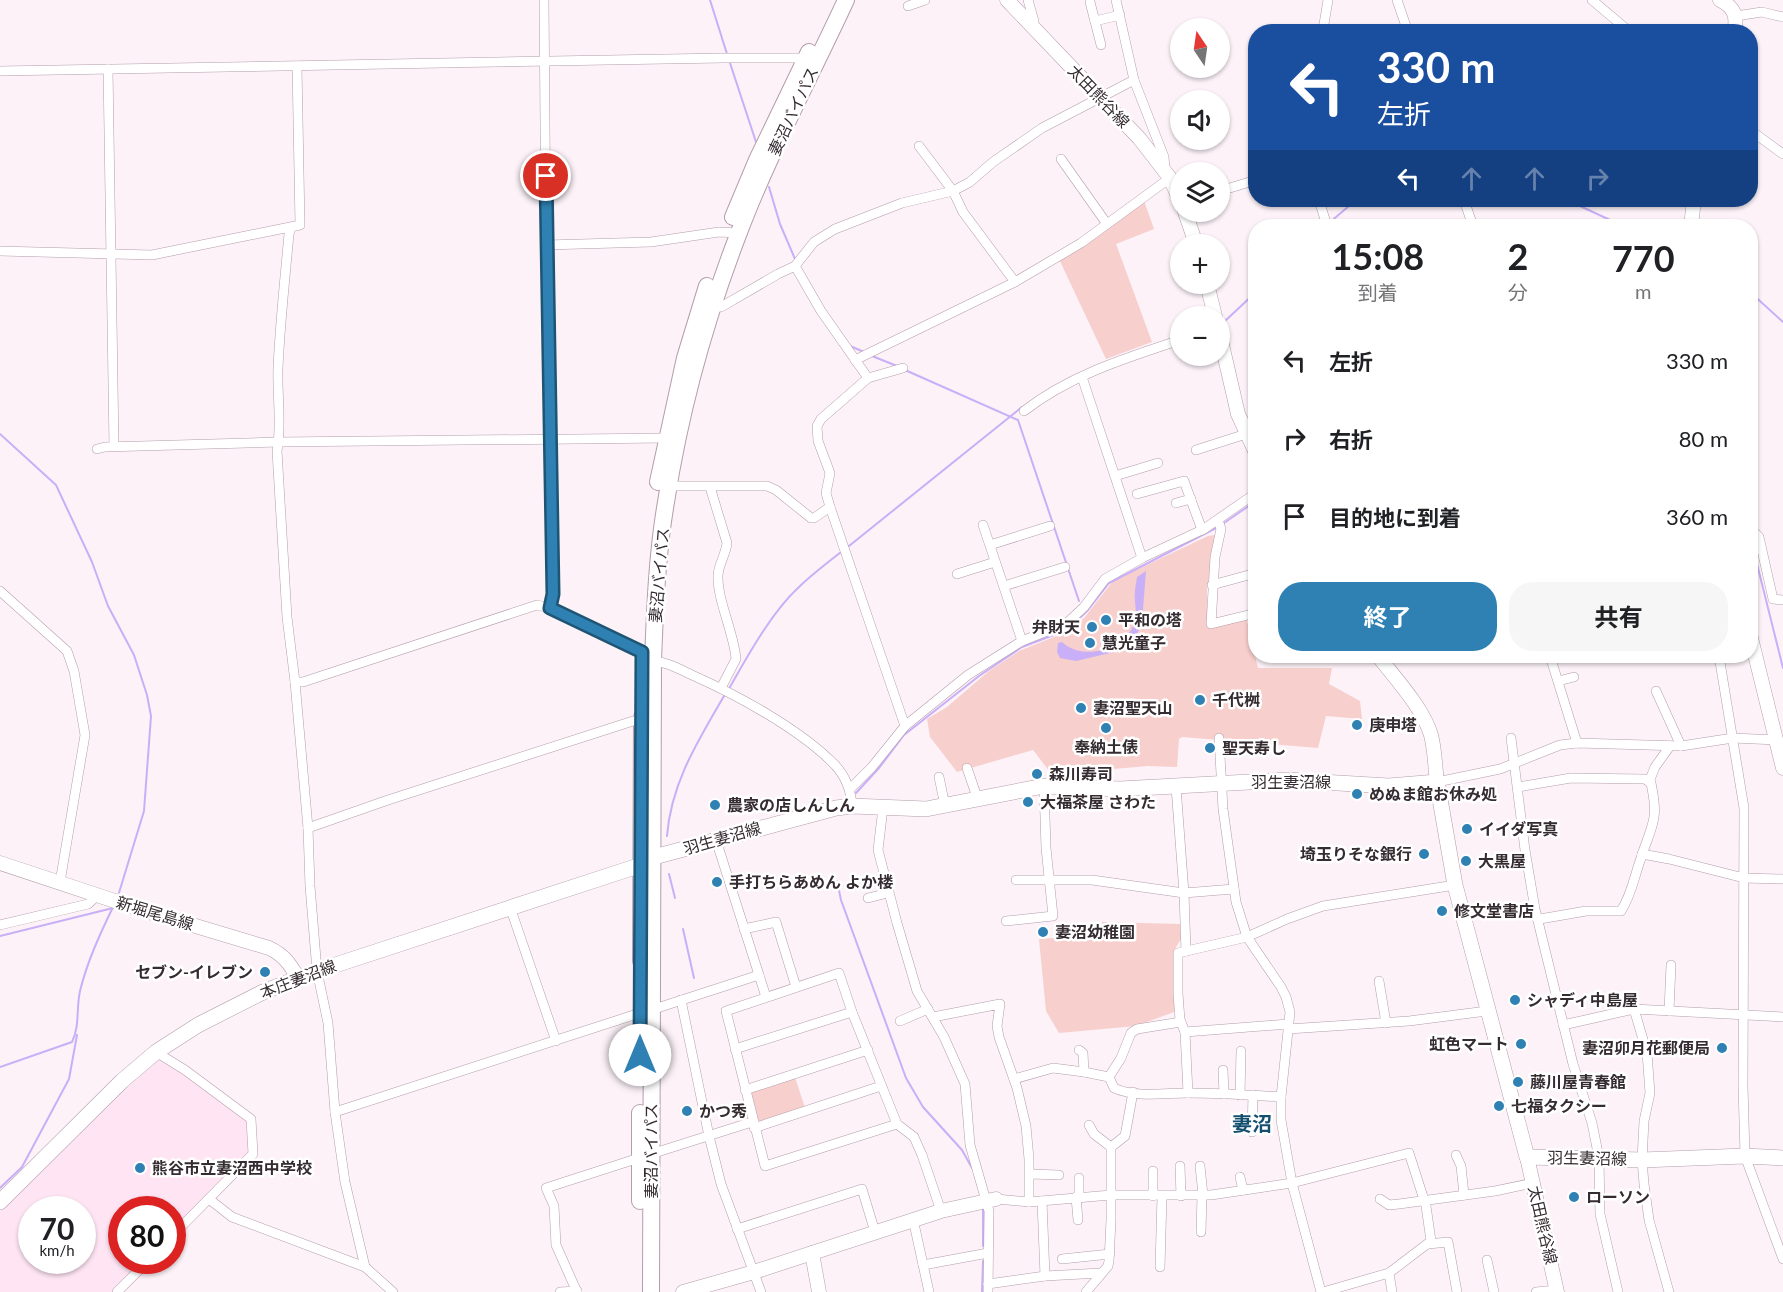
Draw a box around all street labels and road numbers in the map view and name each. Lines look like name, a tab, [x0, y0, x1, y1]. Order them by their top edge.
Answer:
street label: 太田熊谷線	[1065, 60, 1134, 131]
street label: 妻沼バイパス	[764, 63, 821, 158]
street label: 妻沼バイパス	[645, 526, 672, 623]
street label: 羽生妻沼線	[1251, 772, 1331, 791]
street label: 羽生妻沼線	[681, 817, 763, 858]
street label: 新堀尾島線	[114, 892, 196, 933]
street label: 本庄妻沼線	[257, 955, 339, 1002]
street label: 妻沼バイパス	[641, 1103, 660, 1199]
street label: 羽生妻沼線	[1547, 1147, 1627, 1168]
street label: 太田熊谷線	[1525, 1184, 1562, 1266]

